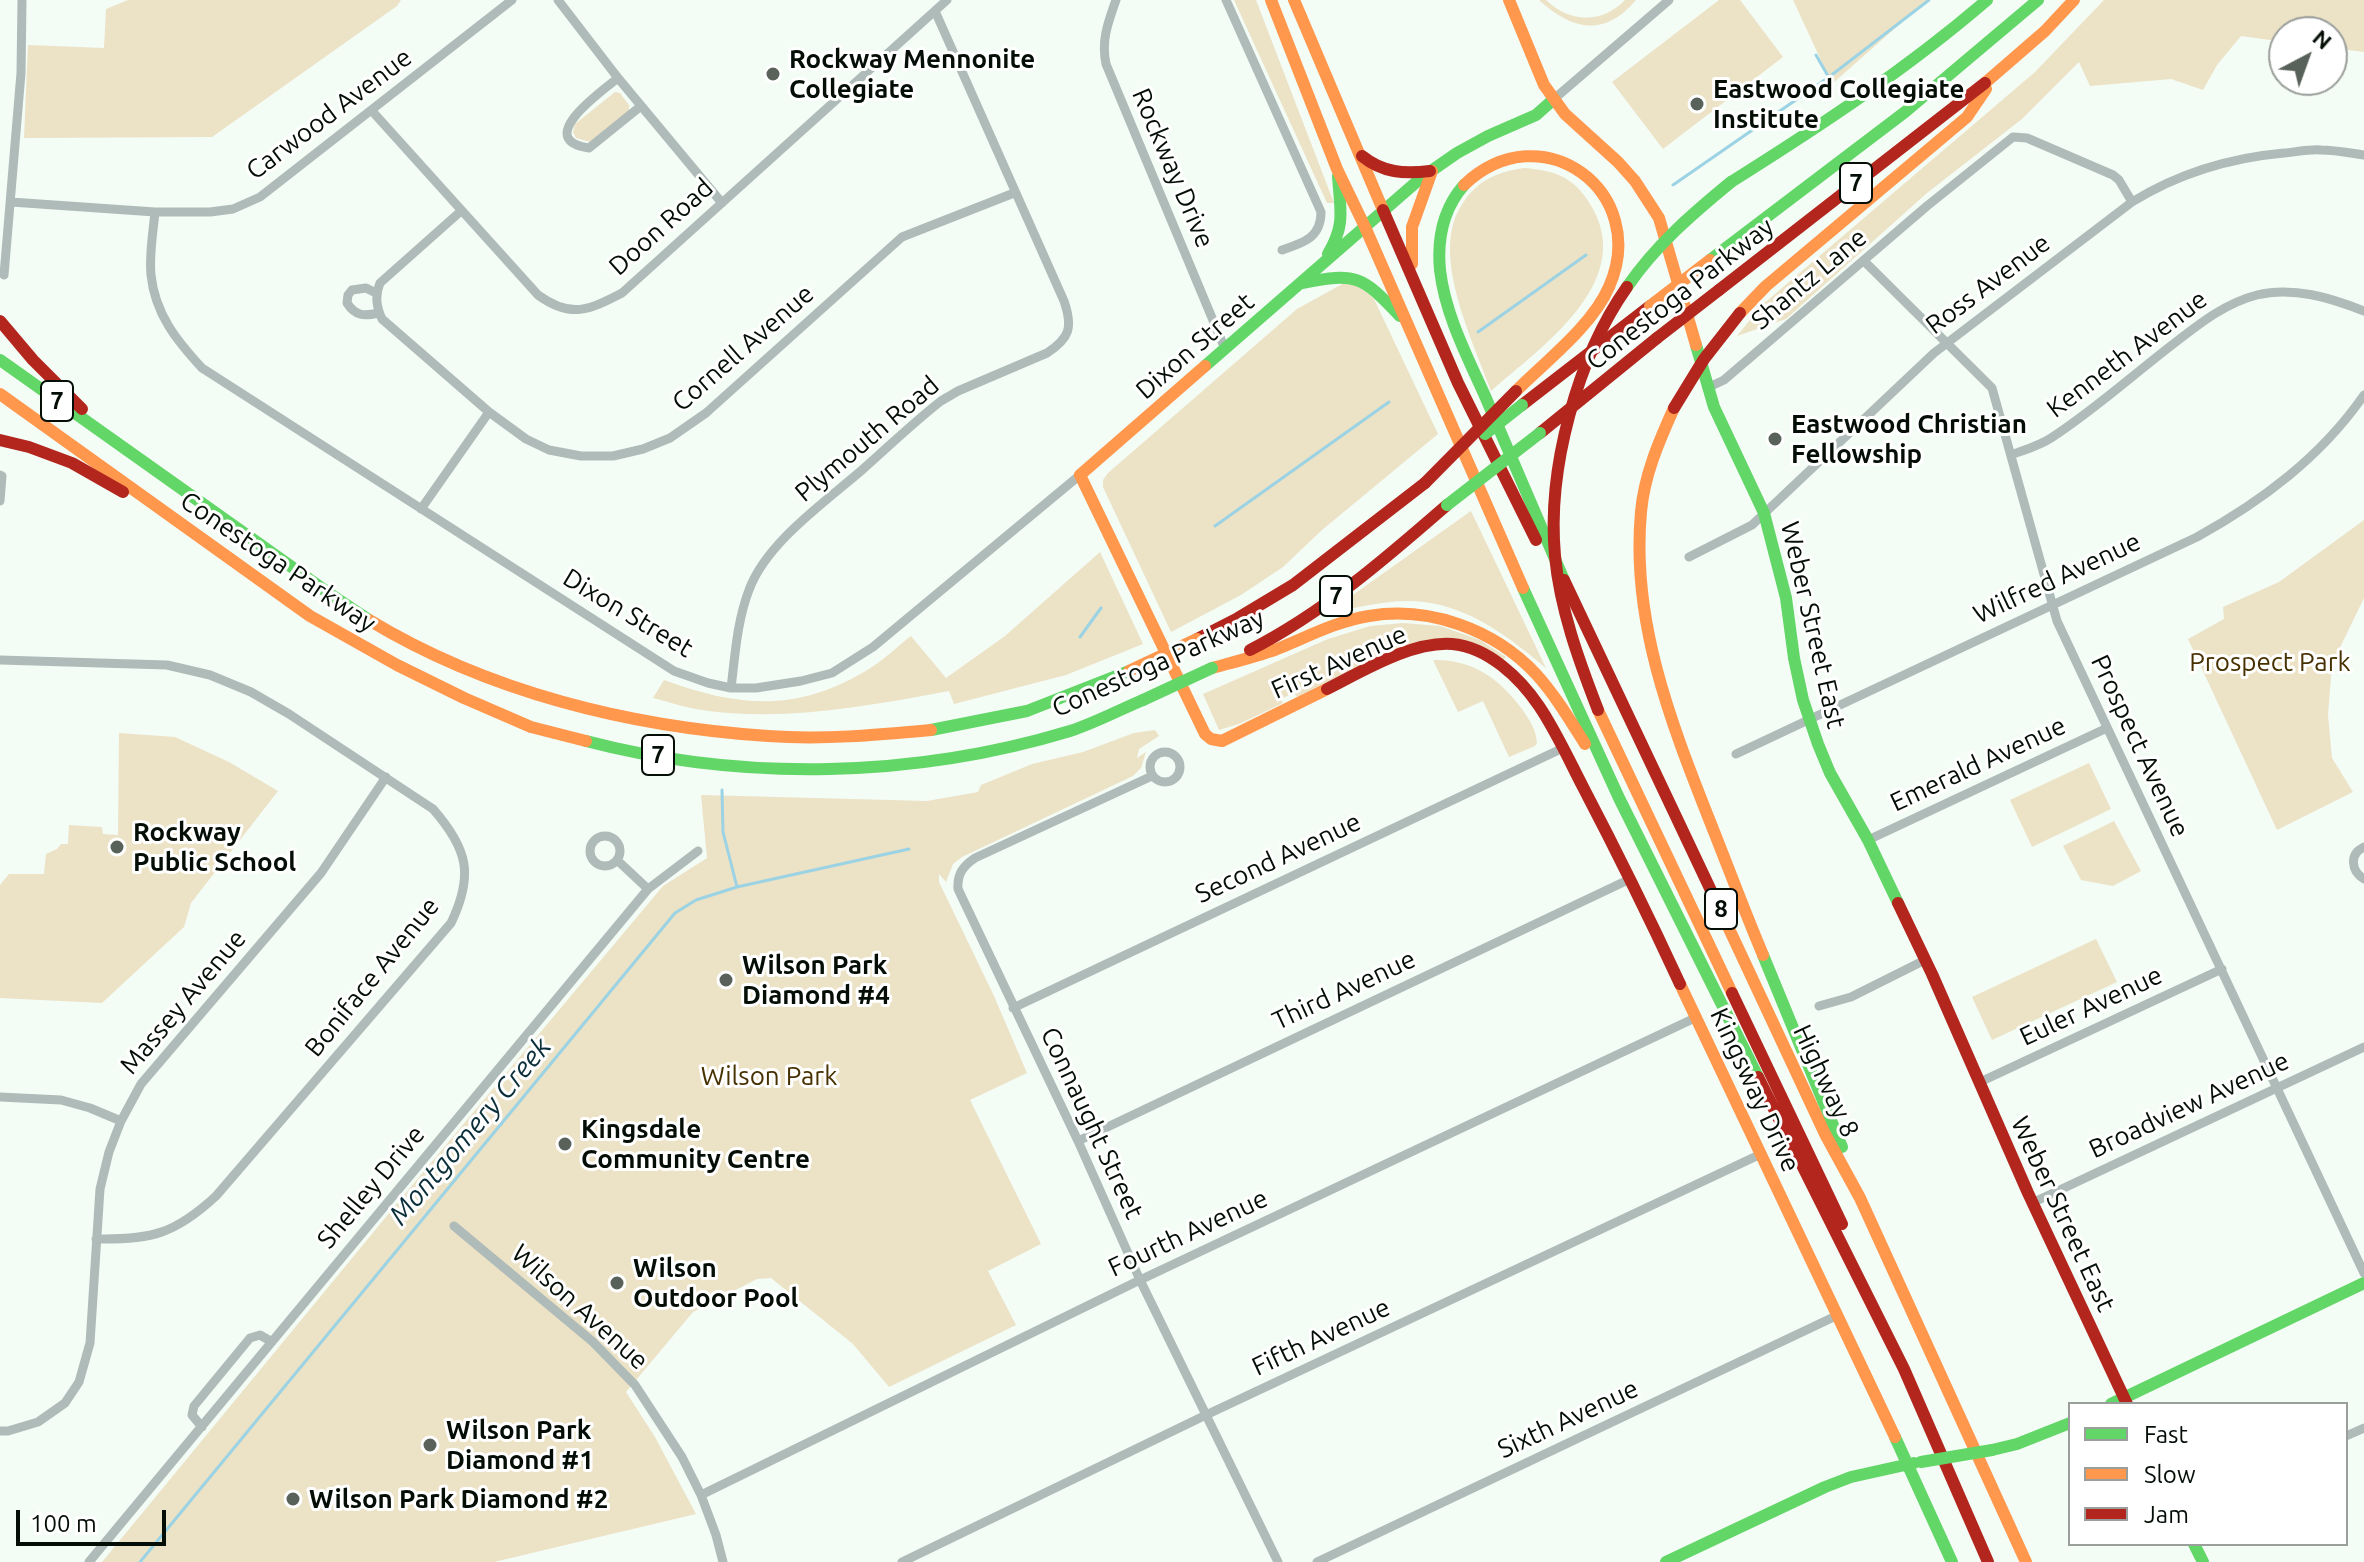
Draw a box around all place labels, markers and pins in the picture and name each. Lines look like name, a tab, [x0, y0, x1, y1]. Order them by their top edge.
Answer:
place label: Rockway Mennonite Collegiate	[789, 43, 1035, 104]
marker: Rockway Mennonite Collegiate	[764, 65, 782, 83]
place label: Eastwood Collegiate Institute	[1713, 73, 1964, 134]
marker: Eastwood Collegiate Institute	[1688, 95, 1706, 113]
place label: Eastwood Christian Fellowship	[1791, 408, 2027, 470]
marker: Eastwood Christian Fellowship	[1766, 430, 1784, 448]
place label: Rockway Public School	[133, 816, 296, 878]
marker: Rockway Public School	[108, 838, 126, 856]
place label: Wilson Park Diamond #4	[742, 949, 890, 1010]
marker: Wilson Park Diamond #4	[717, 971, 735, 989]
place label: Kingsdale Community Centre	[581, 1113, 810, 1174]
marker: Kingsdale Community Centre	[556, 1135, 574, 1153]
place label: Wilson Outdoor Pool	[633, 1252, 798, 1314]
marker: Wilson Outdoor Pool	[608, 1274, 626, 1292]
place label: Wilson Park Diamond #1	[446, 1414, 594, 1476]
marker: Wilson Park Diamond #1	[421, 1436, 439, 1454]
place label: Wilson Park Diamond #2	[309, 1483, 608, 1515]
marker: Wilson Park Diamond #2	[284, 1490, 302, 1508]

